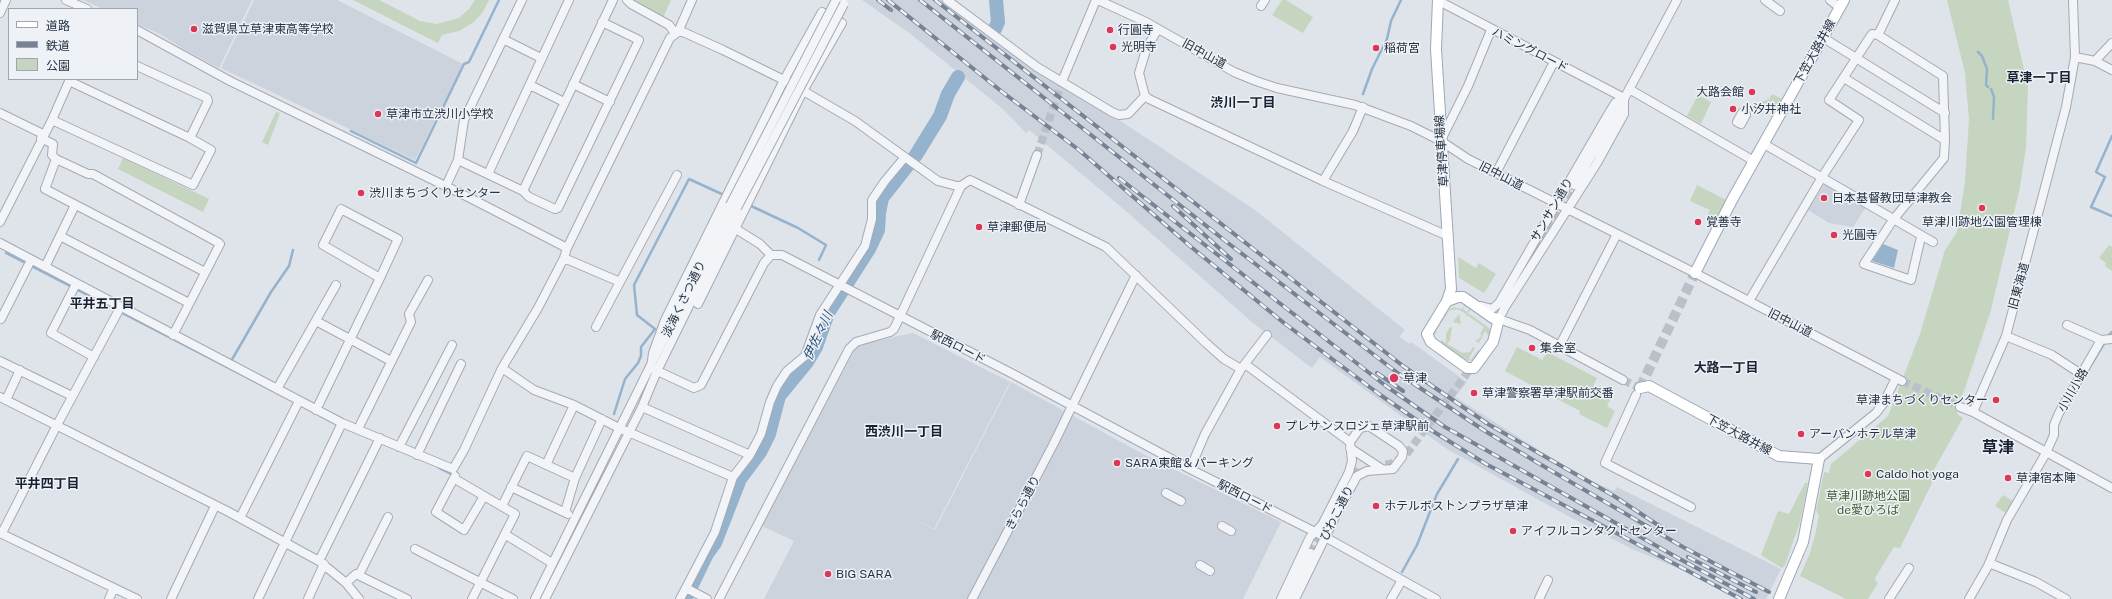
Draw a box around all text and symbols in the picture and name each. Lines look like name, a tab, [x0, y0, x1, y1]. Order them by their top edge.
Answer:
legend	[8, 8, 138, 80]
street label: 下笠大路井線	[1791, 17, 1839, 87]
text: 道路	[46, 19, 70, 33]
place label: 滋賀県立草津東高等学校	[202, 22, 334, 36]
place label: 行圓寺	[1118, 23, 1154, 37]
marker: 滋賀県立草津東高等学校	[189, 24, 199, 34]
marker: 行圓寺	[1105, 25, 1115, 35]
street label: ハミングロード	[1489, 25, 1571, 75]
street label: 旧中山道	[1180, 36, 1228, 72]
text: 鉄道	[46, 39, 70, 53]
place label: 光明寺	[1121, 40, 1157, 54]
place label: 稲荷宮	[1384, 41, 1420, 55]
marker: 光明寺	[1108, 42, 1118, 52]
marker: 稲荷宮	[1371, 43, 1381, 53]
text: 公園	[46, 59, 70, 73]
district label: 草津一丁目	[2007, 70, 2071, 86]
place label: 大路会館	[1696, 85, 1744, 99]
marker: 大路会館	[1747, 87, 1757, 97]
district label: 渋川一丁目	[1211, 95, 1275, 111]
place label: 小汐井神社	[1741, 102, 1801, 116]
marker: 小汐井神社	[1728, 104, 1738, 114]
place label: 草津市立渋川小学校	[386, 107, 494, 121]
marker: 草津市立渋川小学校	[373, 109, 383, 119]
street label: 草津停車場線	[1432, 115, 1452, 187]
street label: 旧中山道	[1476, 159, 1526, 193]
street label: サンサン通り	[1528, 175, 1576, 245]
place label: 渋川まちづくりセンター	[369, 186, 501, 200]
marker: 渋川まちづくりセンター	[356, 188, 366, 198]
place label: 日本基督教団草津教会	[1832, 191, 1952, 205]
marker: 日本基督教団草津教会	[1819, 193, 1829, 203]
marker: 草津川跡地公園管理棟	[1977, 203, 1987, 213]
place label: 覚善寺	[1706, 215, 1742, 229]
place label: 草津川跡地公園管理棟	[1922, 215, 2042, 229]
marker: 覚善寺	[1693, 217, 1703, 227]
place label: 草津郵便局	[987, 220, 1047, 234]
marker: 草津郵便局	[974, 222, 984, 232]
place label: 光圓寺	[1842, 228, 1878, 242]
marker: 光圓寺	[1829, 230, 1839, 240]
street label: 淡海くさつ通り	[659, 258, 709, 340]
street label: 旧東海道	[2006, 261, 2032, 311]
district label: 平井五丁目	[70, 296, 134, 312]
street label: 旧中山道	[1765, 306, 1815, 340]
water label: 伊佐々川	[800, 309, 836, 363]
street label: 駅西ロード	[928, 327, 988, 367]
place label: 集会室	[1540, 341, 1576, 355]
marker: 集会室	[1527, 343, 1537, 353]
district label: 大路一丁目	[1694, 360, 1758, 376]
street label: 小川小路	[2055, 366, 2091, 414]
place label: 草津	[1403, 371, 1427, 385]
marker: 草津	[1388, 372, 1400, 384]
place label: 草津警察署草津駅前交番	[1482, 386, 1614, 400]
marker: 草津警察署草津駅前交番	[1469, 388, 1479, 398]
place label: 草津まちづくりセンター	[1856, 393, 1988, 407]
marker: 草津まちづくりセンター	[1991, 395, 2001, 405]
street label: 下笠大路井線	[1704, 412, 1774, 458]
place label: プレサンスロジェ草津駅前	[1285, 419, 1429, 433]
marker: プレサンスロジェ草津駅前	[1272, 421, 1282, 431]
district label: 西渋川一丁目	[865, 424, 943, 440]
place label: アーバンホテル草津	[1809, 427, 1916, 441]
marker: アーバンホテル草津	[1796, 429, 1806, 439]
district label: 草津	[1982, 438, 2014, 458]
place label: SARA東館＆パーキング	[1125, 456, 1254, 470]
marker: SARA東館＆パーキング	[1112, 458, 1122, 468]
place label: Caldo hot yoga	[1876, 467, 1959, 481]
marker: Caldo hot yoga	[1863, 469, 1873, 479]
place label: 草津宿本陣	[2016, 471, 2076, 485]
street label: きらら通り	[1003, 473, 1043, 533]
marker: 草津宿本陣	[2003, 473, 2013, 483]
district label: 平井四丁目	[15, 476, 79, 492]
street label: 駅西ロード	[1215, 477, 1275, 517]
street label: びわこ通り	[1317, 483, 1357, 543]
park label: 草津川跡地公園 de愛ひろば	[1826, 489, 1910, 517]
place label: ホテルボストンプラザ草津	[1384, 499, 1528, 513]
marker: ホテルボストンプラザ草津	[1371, 501, 1381, 511]
place label: アイフルコンタクトセンター	[1521, 524, 1677, 538]
marker: アイフルコンタクトセンター	[1508, 526, 1518, 536]
place label: BIG SARA	[836, 567, 892, 581]
marker: BIG SARA	[823, 569, 833, 579]

